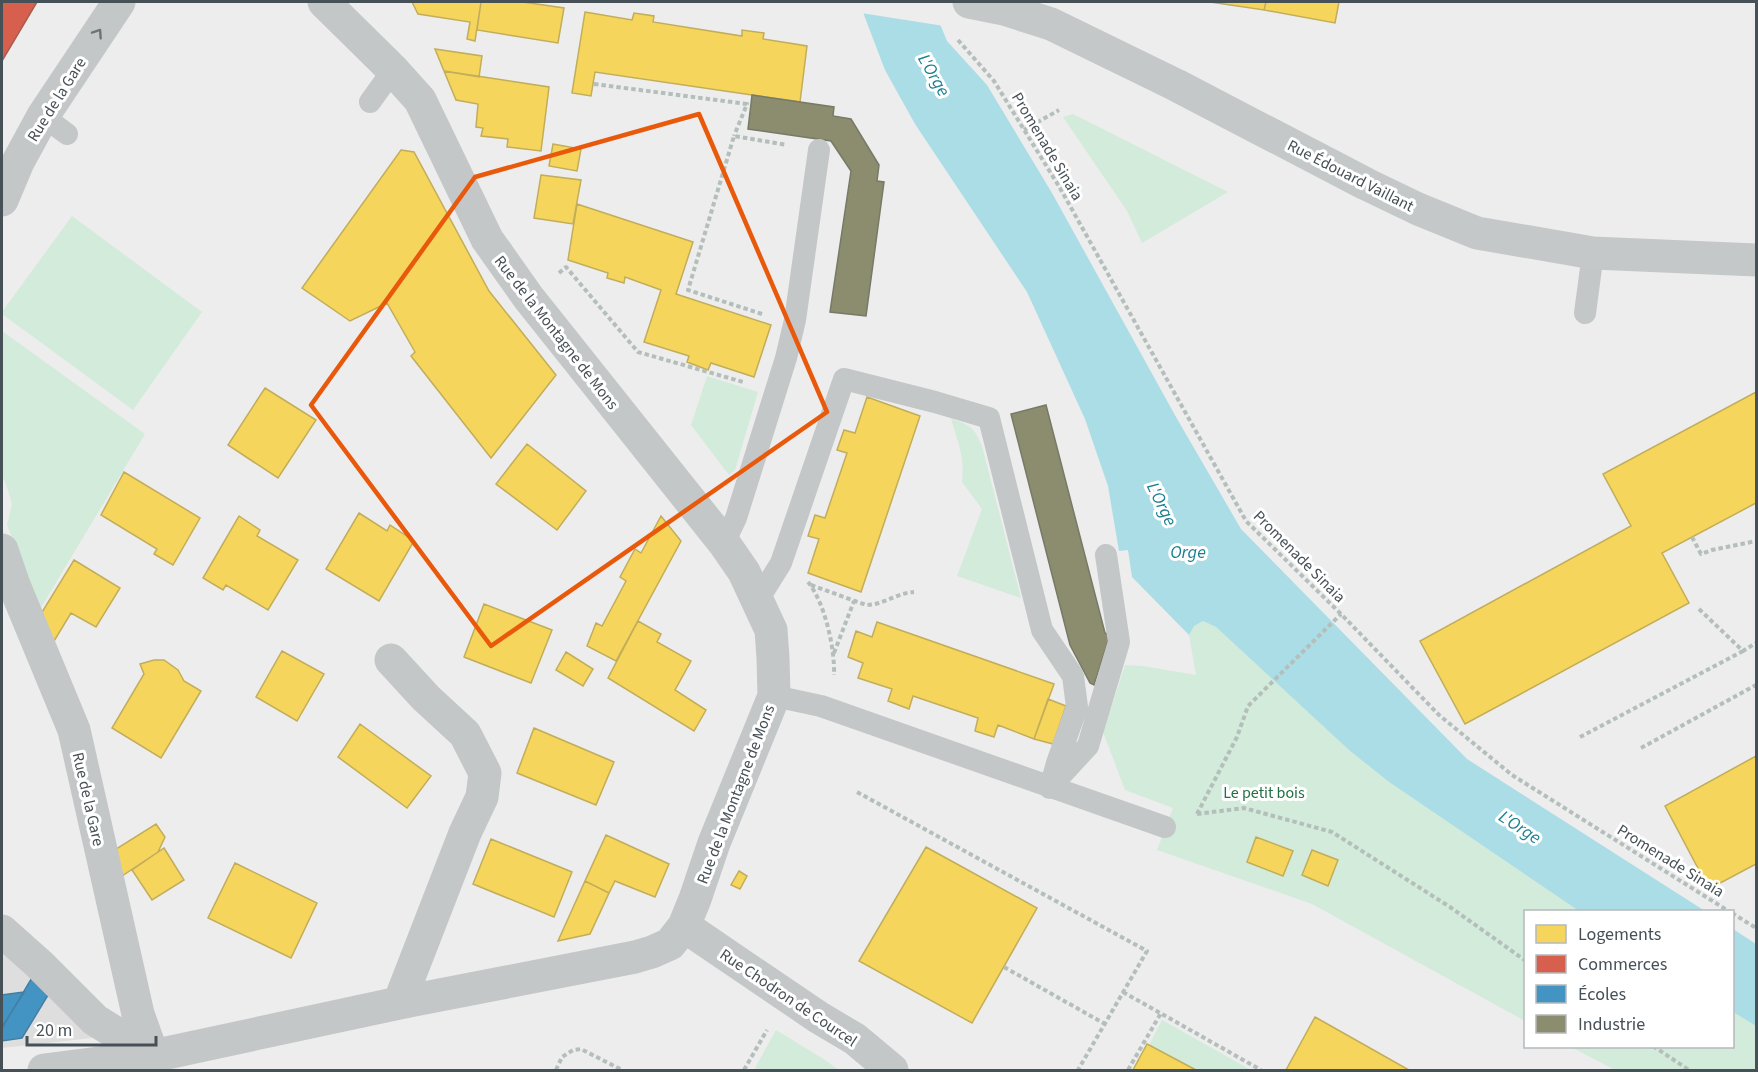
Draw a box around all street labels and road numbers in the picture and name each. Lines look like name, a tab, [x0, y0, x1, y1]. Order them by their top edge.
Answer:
street label: Rue de la Gare	[22, 53, 92, 146]
street label: Promenade Sinaia	[1006, 88, 1088, 205]
street label: Rue Édouard Vaillant	[1284, 134, 1418, 218]
street label: Rue de la Montagne de Mons	[489, 251, 624, 415]
street label: Promenade Sinaia	[1248, 506, 1350, 608]
street label: Rue de la Montagne de Mons	[692, 701, 780, 887]
street label: Rue de la Gare	[67, 750, 110, 848]
street label: Promenade Sinaia	[1613, 819, 1728, 903]
street label: Rue Chodron de Courcel	[715, 944, 861, 1052]

